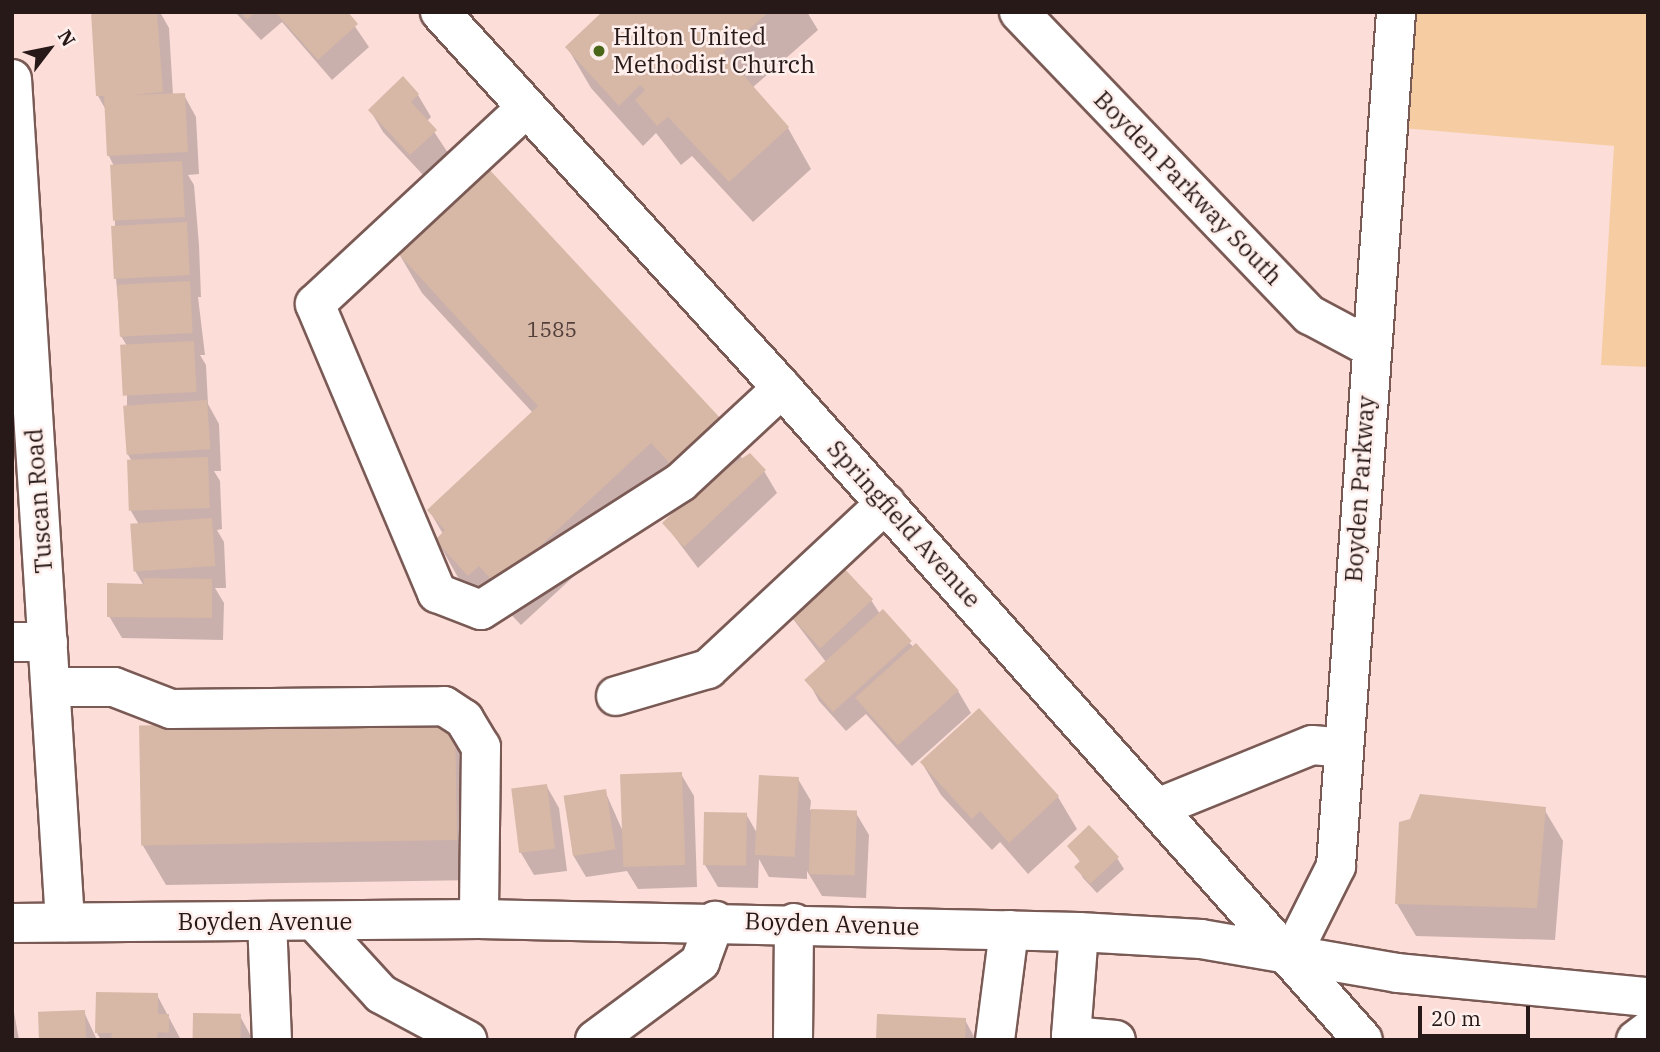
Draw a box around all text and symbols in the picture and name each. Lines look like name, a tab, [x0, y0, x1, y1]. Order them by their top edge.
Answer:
north arrow	[14, 14, 84, 84]
place label: Hilton United Methodist Church	[613, 23, 815, 79]
text: N	[53, 25, 81, 51]
marker: Hilton United Methodist Church	[591, 43, 607, 59]
street label: Boyden Parkway South	[1088, 85, 1288, 291]
house number: 1585	[527, 316, 577, 342]
street label: Boyden Parkway	[1339, 395, 1381, 583]
street label: Tuscan Road	[20, 428, 58, 574]
street label: Springfield Avenue	[821, 434, 987, 614]
street label: Boyden Avenue	[744, 907, 920, 941]
street label: Boyden Avenue	[178, 908, 352, 936]
scale bar	[1422, 992, 1534, 1036]
text: 20 m	[1431, 1004, 1481, 1032]

